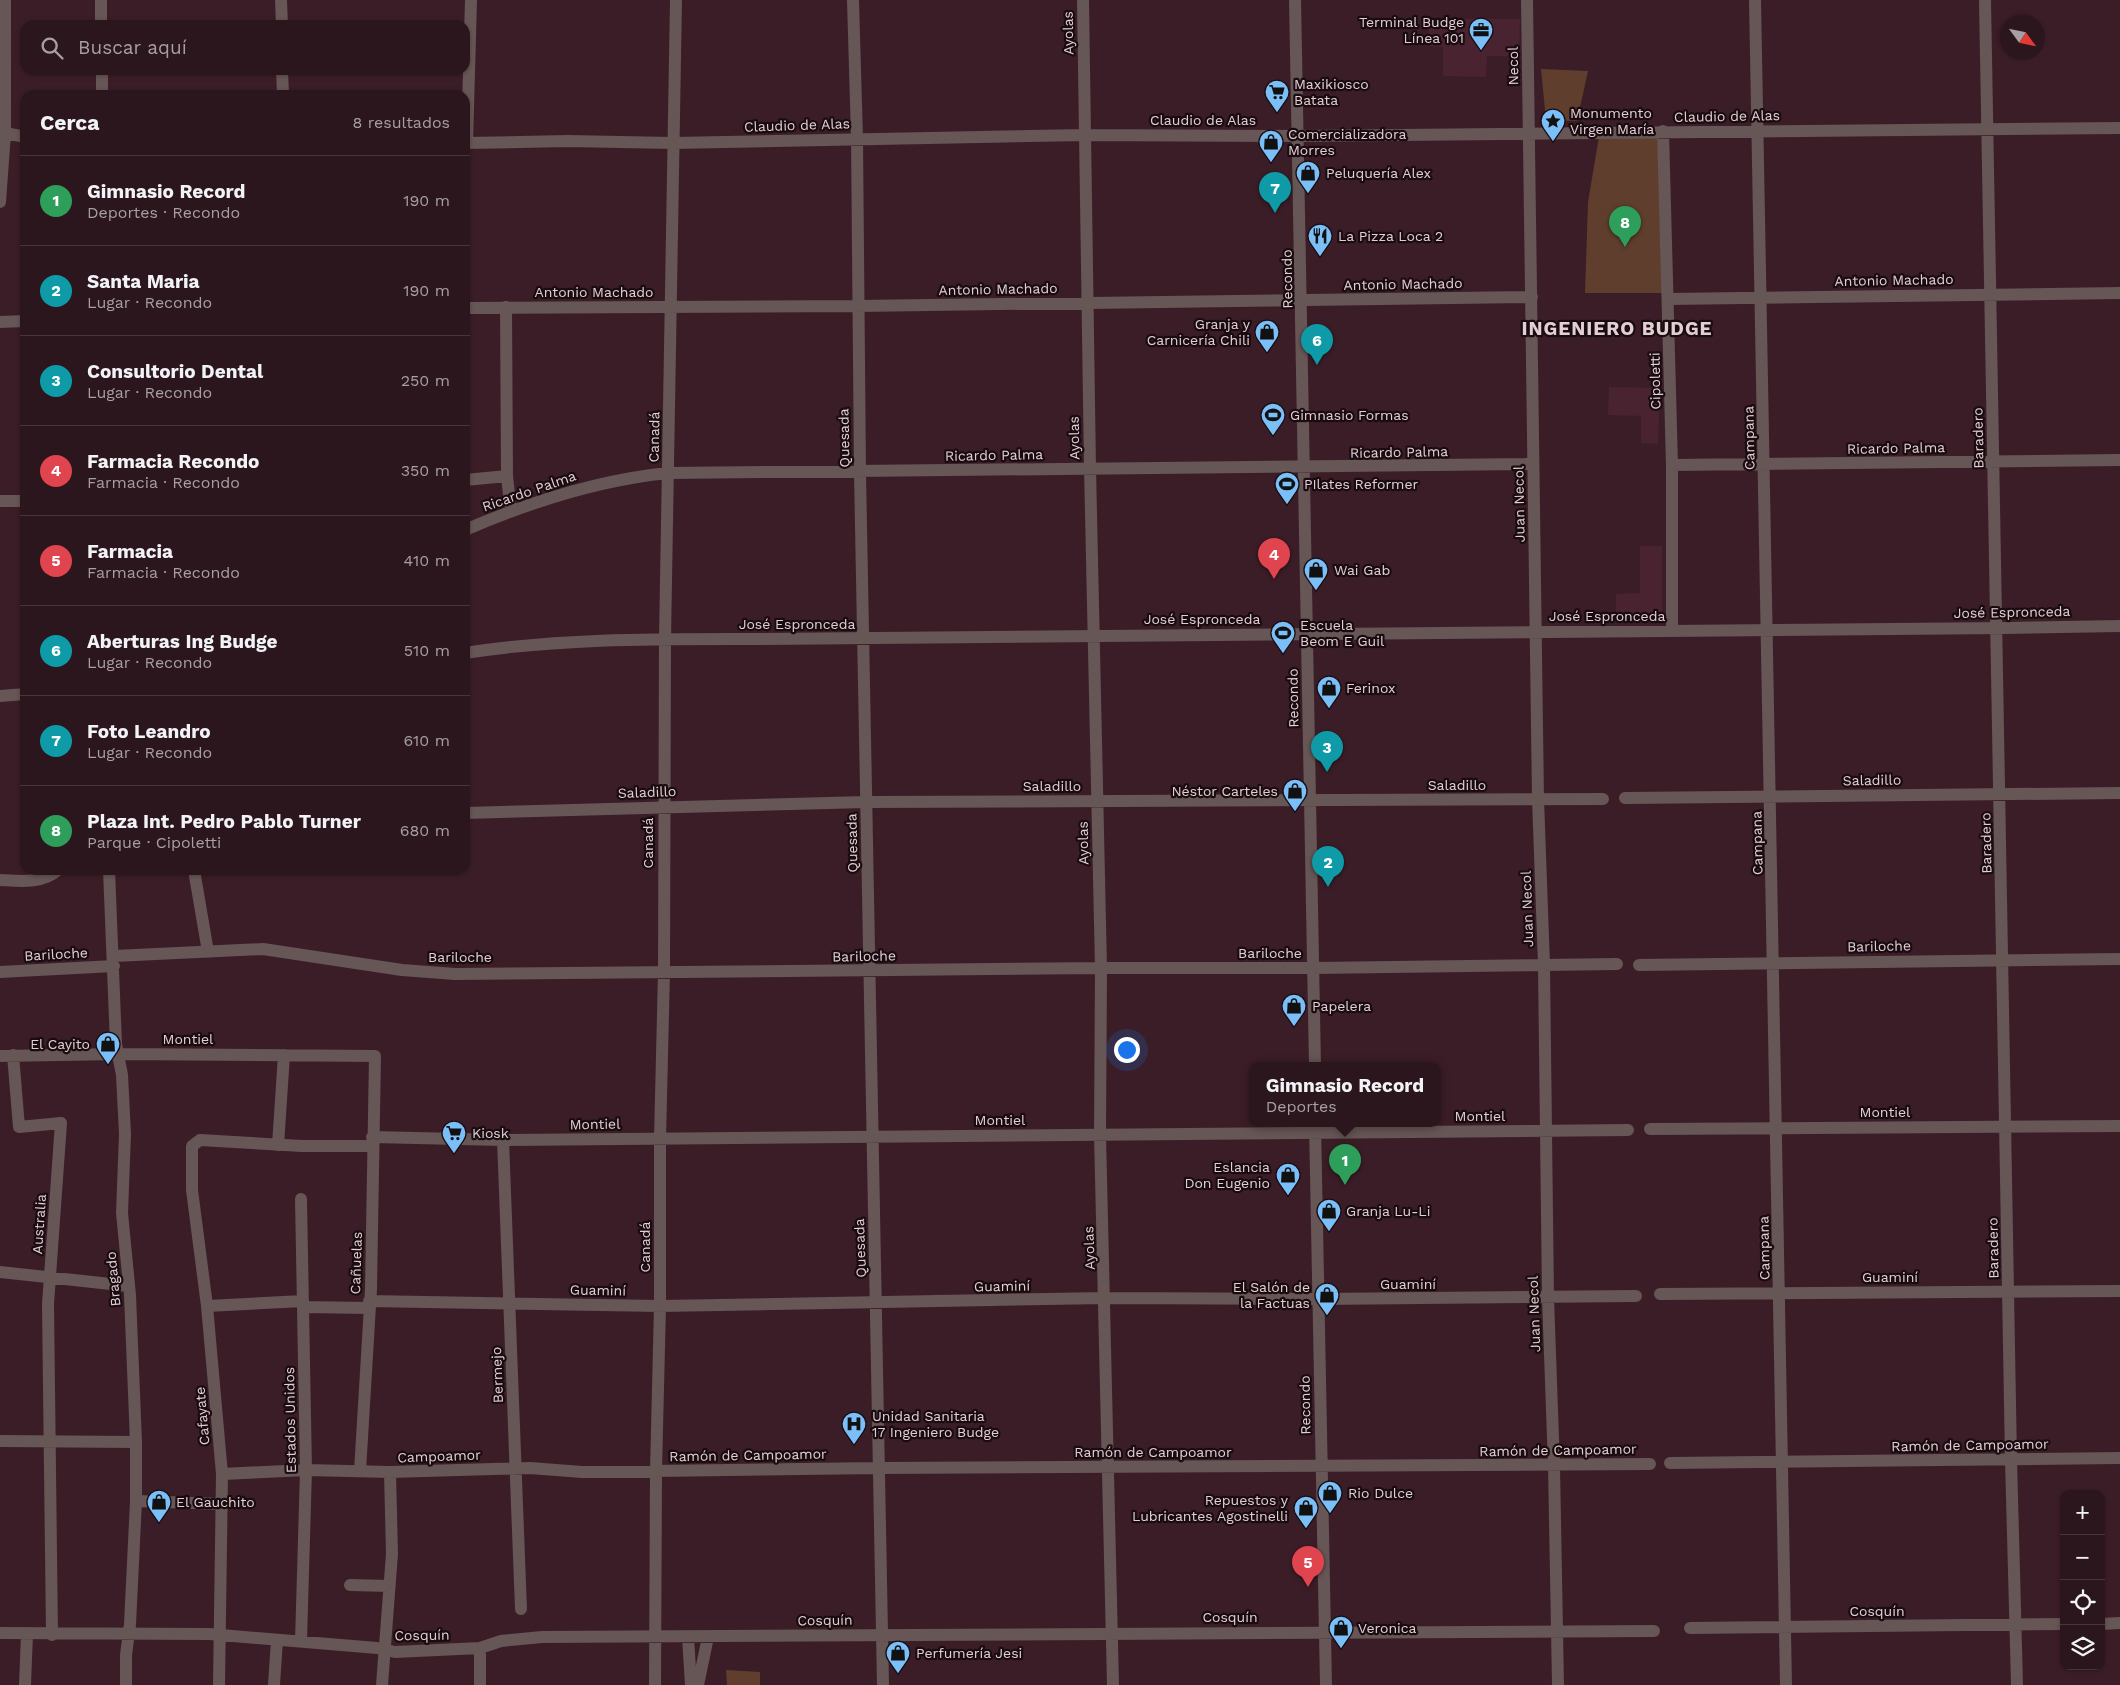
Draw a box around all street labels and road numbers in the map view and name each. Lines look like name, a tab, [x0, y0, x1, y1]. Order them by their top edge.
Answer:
street label: Ayolas	[1060, 11, 1076, 55]
street label: Necol	[1505, 46, 1521, 86]
street label: Claudio de Alas	[1674, 107, 1780, 125]
street label: Claudio de Alas	[1150, 112, 1256, 128]
street label: Claudio de Alas	[744, 115, 850, 135]
street label: Recondo	[1278, 249, 1296, 309]
street label: Antonio Machado	[1834, 271, 1954, 289]
street label: Antonio Machado	[1343, 275, 1463, 293]
street label: Antonio Machado	[938, 280, 1058, 298]
street label: Antonio Machado	[534, 284, 654, 300]
street label: Cipoletti	[1647, 352, 1663, 410]
street label: Campana	[1740, 406, 1758, 470]
street label: Baradero	[1969, 407, 1987, 469]
street label: Quesada	[835, 408, 853, 468]
street label: Canadá	[646, 411, 662, 463]
street label: Ayolas	[1066, 416, 1082, 460]
street label: Ricardo Palma	[1847, 439, 1945, 457]
street label: Ricardo Palma	[1350, 443, 1448, 461]
street label: Ricardo Palma	[945, 446, 1043, 464]
street label: Juan Necol	[1510, 465, 1528, 542]
street label: Ricardo Palma	[480, 467, 578, 515]
street label: José Espronceda	[1954, 603, 2071, 621]
street label: José Espronceda	[1549, 608, 1665, 624]
street label: José Espronceda	[1144, 611, 1260, 627]
street label: José Espronceda	[739, 616, 855, 632]
street label: Recondo	[1284, 668, 1302, 728]
street label: Saladillo	[1843, 771, 1901, 789]
street label: Saladillo	[1428, 777, 1486, 793]
street label: Saladillo	[1023, 778, 1081, 794]
street label: Saladillo	[618, 783, 676, 801]
street label: Campana	[1748, 811, 1766, 875]
street label: Baradero	[1977, 812, 1995, 874]
street label: Quesada	[843, 813, 861, 873]
street label: Canadá	[640, 818, 656, 868]
street label: Ayolas	[1075, 821, 1091, 865]
street label: Juan Necol	[1518, 870, 1536, 948]
street label: Bariloche	[1847, 937, 1911, 955]
street label: Bariloche	[24, 944, 88, 964]
street label: Bariloche	[1238, 945, 1302, 961]
street label: Bariloche	[832, 947, 896, 965]
street label: Bariloche	[428, 949, 492, 965]
street label: Montiel	[163, 1031, 214, 1047]
street label: Montiel	[1860, 1104, 1911, 1120]
street label: Montiel	[1455, 1108, 1506, 1124]
street label: Montiel	[975, 1112, 1026, 1128]
street label: Montiel	[569, 1116, 621, 1132]
street label: Australia	[29, 1193, 49, 1255]
street label: Campana	[1755, 1216, 1773, 1280]
street label: Baradero	[1984, 1217, 2002, 1279]
street label: Quesada	[851, 1218, 869, 1278]
street label: Canadá	[637, 1222, 653, 1272]
street label: Ayolas	[1080, 1226, 1098, 1270]
street label: Cañuelas	[347, 1231, 365, 1295]
street label: Bragado	[103, 1251, 123, 1307]
street label: Guaminí	[1862, 1269, 1918, 1285]
street label: Juan Necol	[1525, 1275, 1543, 1353]
street label: Guaminí	[1380, 1276, 1436, 1292]
street label: Guaminí	[974, 1278, 1030, 1294]
street label: Guaminí	[570, 1282, 626, 1298]
street label: Bermejo	[488, 1346, 506, 1404]
street label: Estados Unidos	[281, 1367, 299, 1473]
street label: Recondo	[1296, 1375, 1314, 1435]
street label: Cafayate	[191, 1386, 213, 1446]
street label: Ramón de Campoamor	[1891, 1436, 2049, 1454]
street label: Ramón de Campoamor	[1479, 1441, 1637, 1459]
street label: Ramón de Campoamor	[1074, 1444, 1232, 1460]
street label: Ramón de Campoamor	[669, 1446, 827, 1464]
street label: Campoamor	[397, 1447, 481, 1465]
street label: Cosquín	[1849, 1603, 1905, 1619]
street label: Cosquín	[1202, 1609, 1258, 1625]
street label: Cosquín	[797, 1612, 853, 1628]
street label: Cosquín	[394, 1627, 450, 1643]

